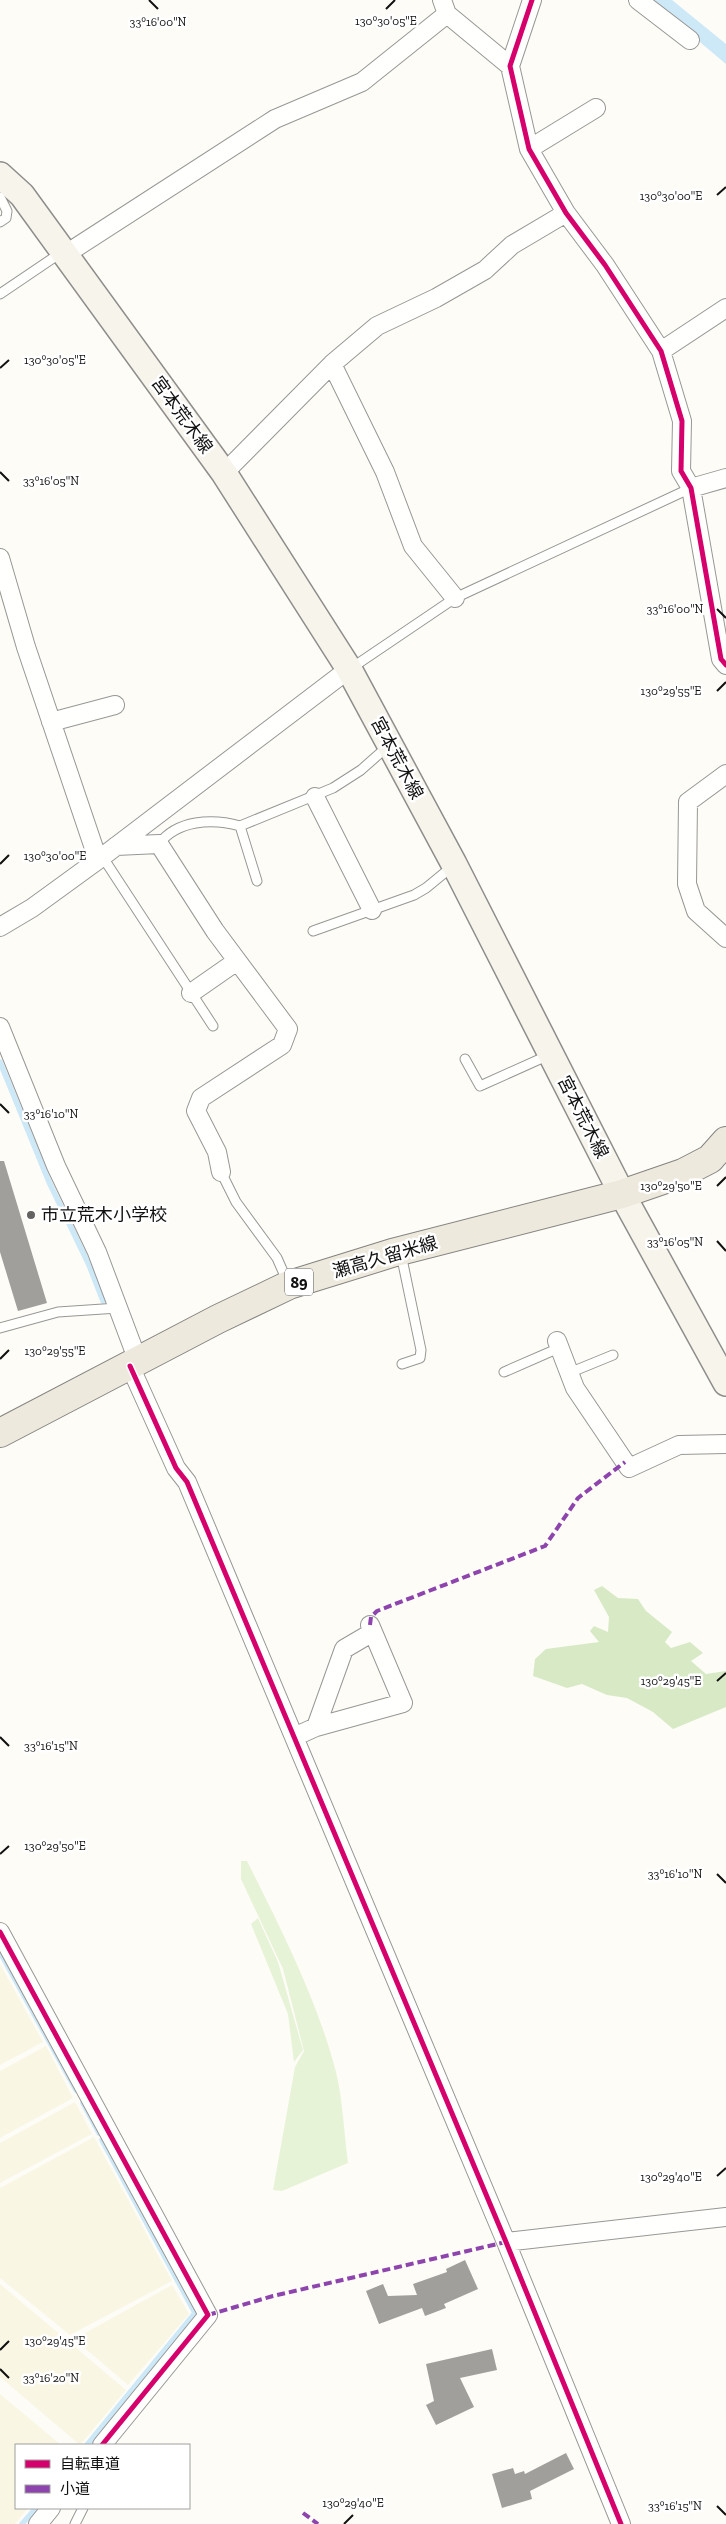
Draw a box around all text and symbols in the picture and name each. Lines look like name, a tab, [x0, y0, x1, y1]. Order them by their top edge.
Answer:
text: 130°30'05"E	[355, 14, 417, 28]
text: 33°16'00"N	[130, 15, 187, 29]
text: 130°30'00"E	[640, 189, 702, 203]
text: 130°30'05"E	[24, 353, 86, 367]
street label: 宮本荒木線	[147, 372, 217, 458]
text: 33°16'05"N	[23, 474, 79, 488]
text: 33°16'00"N	[647, 602, 704, 616]
text: 130°29'55"E	[641, 684, 701, 698]
street label: 宮本荒木線	[366, 713, 428, 803]
text: 130°30'00"E	[24, 849, 86, 863]
street label: 宮本荒木線	[553, 1072, 613, 1162]
text: 33°16'10"N	[24, 1107, 78, 1121]
text: 130°29'50"E	[640, 1179, 702, 1193]
place label: 市立荒木小学校	[41, 1204, 167, 1226]
marker: 市立荒木小学校	[25, 1209, 37, 1221]
street label: 瀬高久留米線	[330, 1232, 440, 1282]
text: 33°16'05"N	[647, 1235, 703, 1249]
road number: 89	[285, 1268, 313, 1295]
text: 130°29'55"E	[25, 1344, 85, 1358]
text: 130°29'45"E	[641, 1674, 701, 1688]
text: 33°16'15"N	[24, 1739, 78, 1753]
text: 130°29'50"E	[24, 1839, 86, 1853]
text: 33°16'10"N	[648, 1867, 702, 1881]
text: 130°29'40"E	[640, 2170, 702, 2184]
text: 130°29'45"E	[25, 2334, 85, 2348]
text: 33°16'20"N	[23, 2371, 79, 2385]
legend	[15, 2444, 190, 2509]
text: 自転車道	[60, 2455, 120, 2473]
text: 小道	[60, 2480, 90, 2498]
text: 130°29'40"E	[322, 2496, 384, 2510]
text: 33°16'15"N	[648, 2499, 702, 2513]

